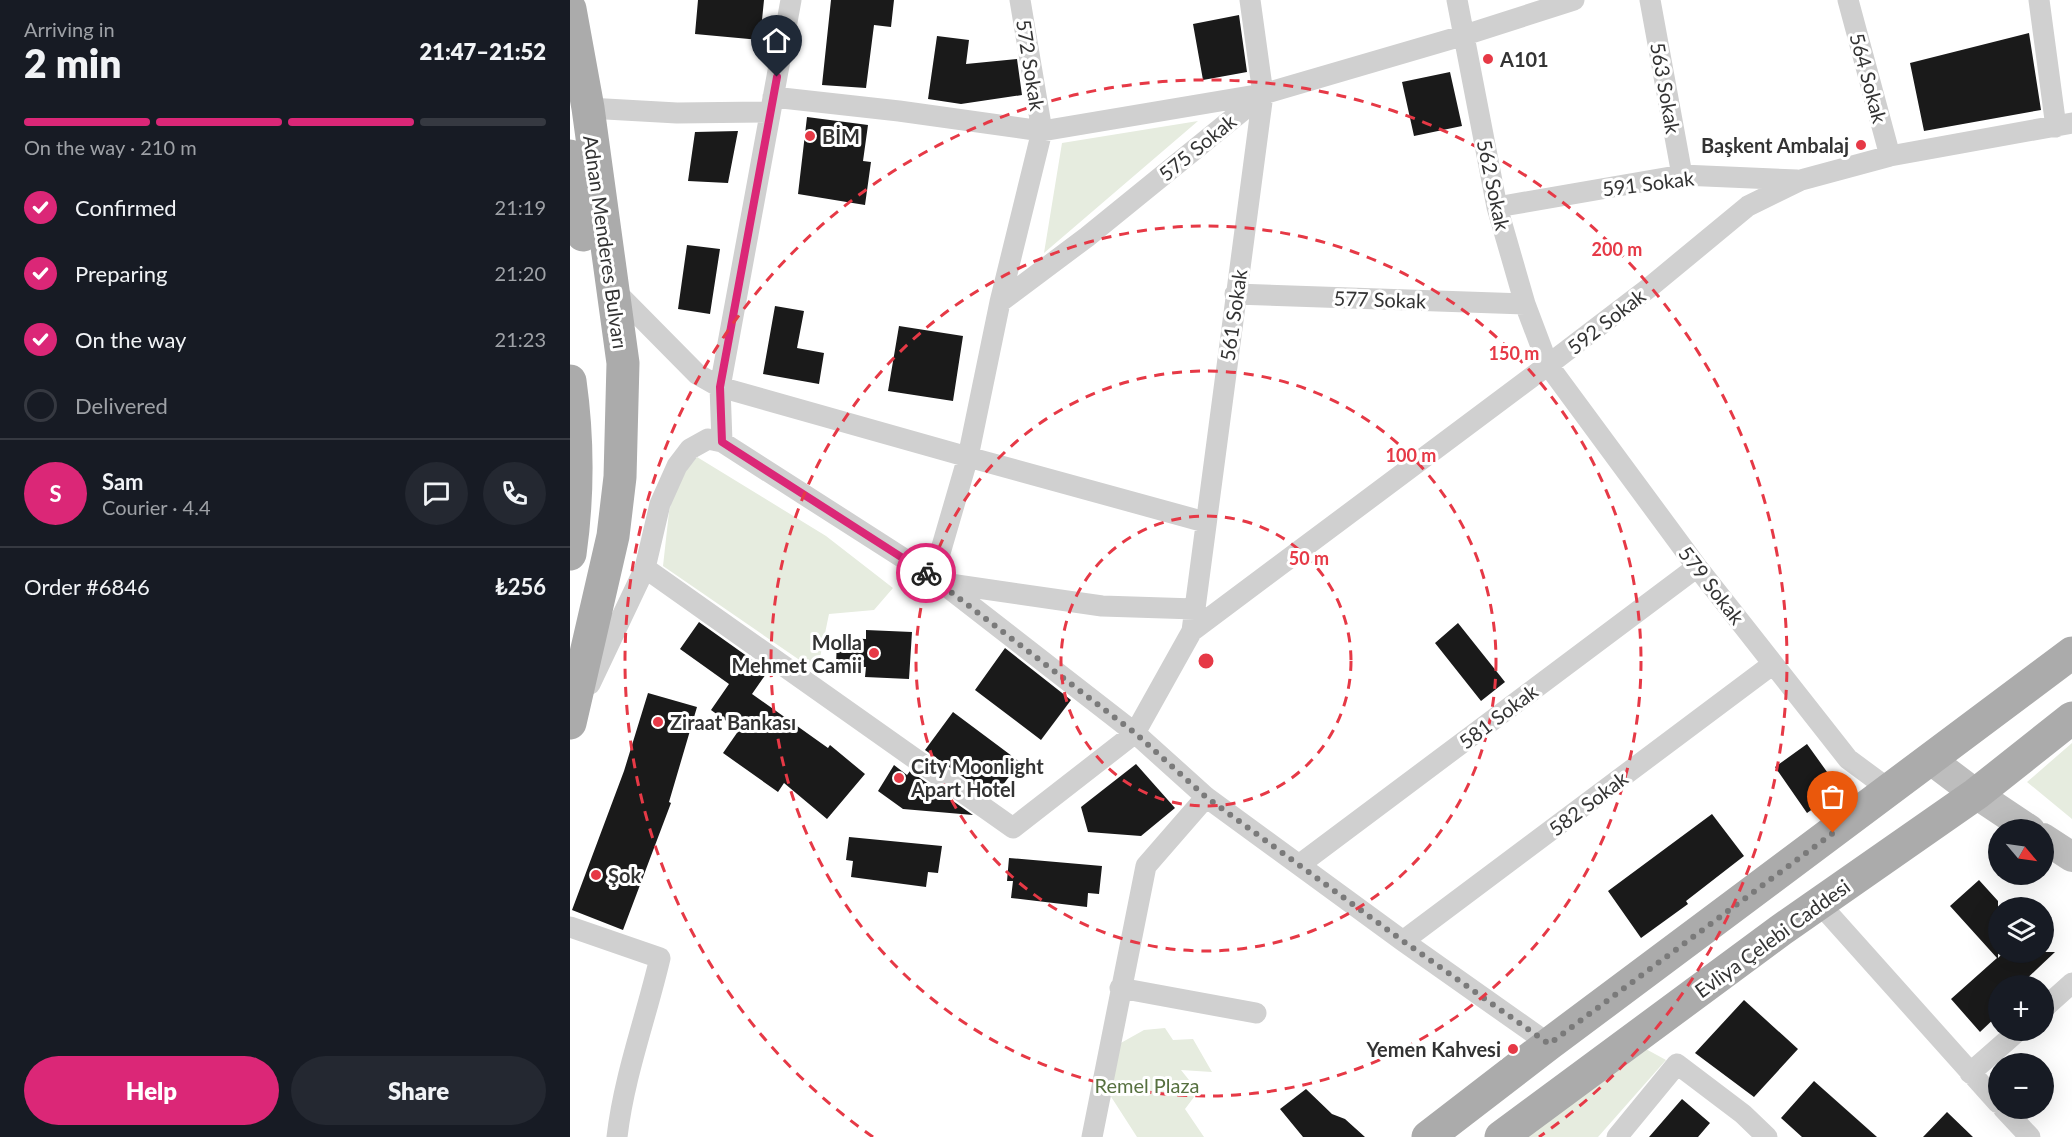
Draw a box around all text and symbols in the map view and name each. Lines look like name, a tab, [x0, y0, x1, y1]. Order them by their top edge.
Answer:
pin	[751, 15, 802, 77]
text: Arriving in	[24, 17, 115, 41]
street label: 572 Sokak	[1012, 18, 1050, 113]
icon: home	[760, 24, 793, 57]
street label: 564 Sokak	[1845, 30, 1893, 126]
text: 21:47–21:52	[420, 38, 546, 65]
text: 2 min	[24, 40, 121, 86]
street label: 563 Sokak	[1646, 40, 1686, 136]
place label: A101	[1499, 47, 1549, 71]
marker: A101	[1481, 52, 1495, 66]
street label: 575 Sokak	[1154, 108, 1241, 185]
place label: BİM	[822, 124, 860, 148]
marker: BİM	[803, 129, 817, 143]
place label: Başkent Ambalaj	[1701, 133, 1849, 157]
street label: Adnan Menderes Bulvarı	[579, 134, 633, 350]
text: On the way · 210 m	[24, 135, 197, 159]
street label: 562 Sokak	[1473, 137, 1516, 233]
marker: Başkent Ambalaj	[1854, 138, 1868, 152]
street label: 591 Sokak	[1601, 165, 1696, 201]
icon: check	[24, 191, 57, 224]
text: Confirmed	[75, 194, 177, 221]
text: 21:19	[495, 195, 546, 219]
text: 200 m	[1592, 238, 1642, 260]
icon: check	[24, 257, 57, 290]
text: Preparing	[75, 260, 167, 287]
text: 21:20	[495, 261, 546, 285]
street label: 561 Sokak	[1215, 267, 1251, 362]
street label: 592 Sokak	[1562, 283, 1650, 359]
street label: 577 Sokak	[1333, 285, 1427, 313]
icon: check	[24, 323, 57, 356]
text: On the way	[75, 326, 186, 353]
text: 21:23	[495, 327, 546, 351]
text: 150 m	[1489, 342, 1539, 364]
text: Delivered	[75, 392, 168, 419]
text: 100 m	[1386, 444, 1436, 466]
button: chat	[405, 462, 468, 525]
button: phone	[483, 462, 546, 525]
text: Sam	[102, 468, 144, 495]
text: S	[49, 480, 62, 507]
text: Courier · 4.4	[102, 495, 211, 519]
street label: 579 Sokak	[1674, 541, 1750, 629]
courier	[896, 543, 956, 603]
text: 50 m	[1289, 547, 1329, 569]
icon: bike	[910, 557, 943, 590]
text: Order #6846	[24, 573, 150, 600]
text: ₺256	[495, 573, 546, 600]
place label: Molla Mehmet Camii	[732, 630, 862, 677]
marker: Molla Mehmet Camii	[867, 646, 881, 660]
centre of rings	[1196, 651, 1216, 671]
street label: 581 Sokak	[1454, 678, 1543, 753]
place label: Ziraat Bankası	[670, 710, 796, 734]
marker: Ziraat Bankası	[651, 715, 665, 729]
place label: City Moonlight Apart Hotel	[910, 754, 1044, 801]
street label: 582 Sokak	[1544, 765, 1633, 840]
marker: City Moonlight Apart Hotel	[892, 771, 906, 785]
pin	[1807, 771, 1858, 833]
icon: bag	[1816, 780, 1849, 813]
north arrow	[1988, 819, 2054, 885]
map controls	[1988, 819, 2054, 1119]
place label: Şok	[608, 863, 641, 887]
marker: Şok	[589, 868, 603, 882]
street label: Evliya Çelebi Caddesi	[1690, 874, 1854, 1002]
button: layers	[1988, 897, 2054, 963]
button: +	[1988, 975, 2054, 1041]
place label: Yemen Kahvesi	[1365, 1037, 1501, 1061]
marker: Yemen Kahvesi	[1506, 1042, 1520, 1056]
button: −	[1988, 1053, 2054, 1119]
button: Help	[24, 1056, 279, 1125]
button: Share	[291, 1056, 546, 1125]
park label: Remel Plaza	[1095, 1073, 1199, 1097]

